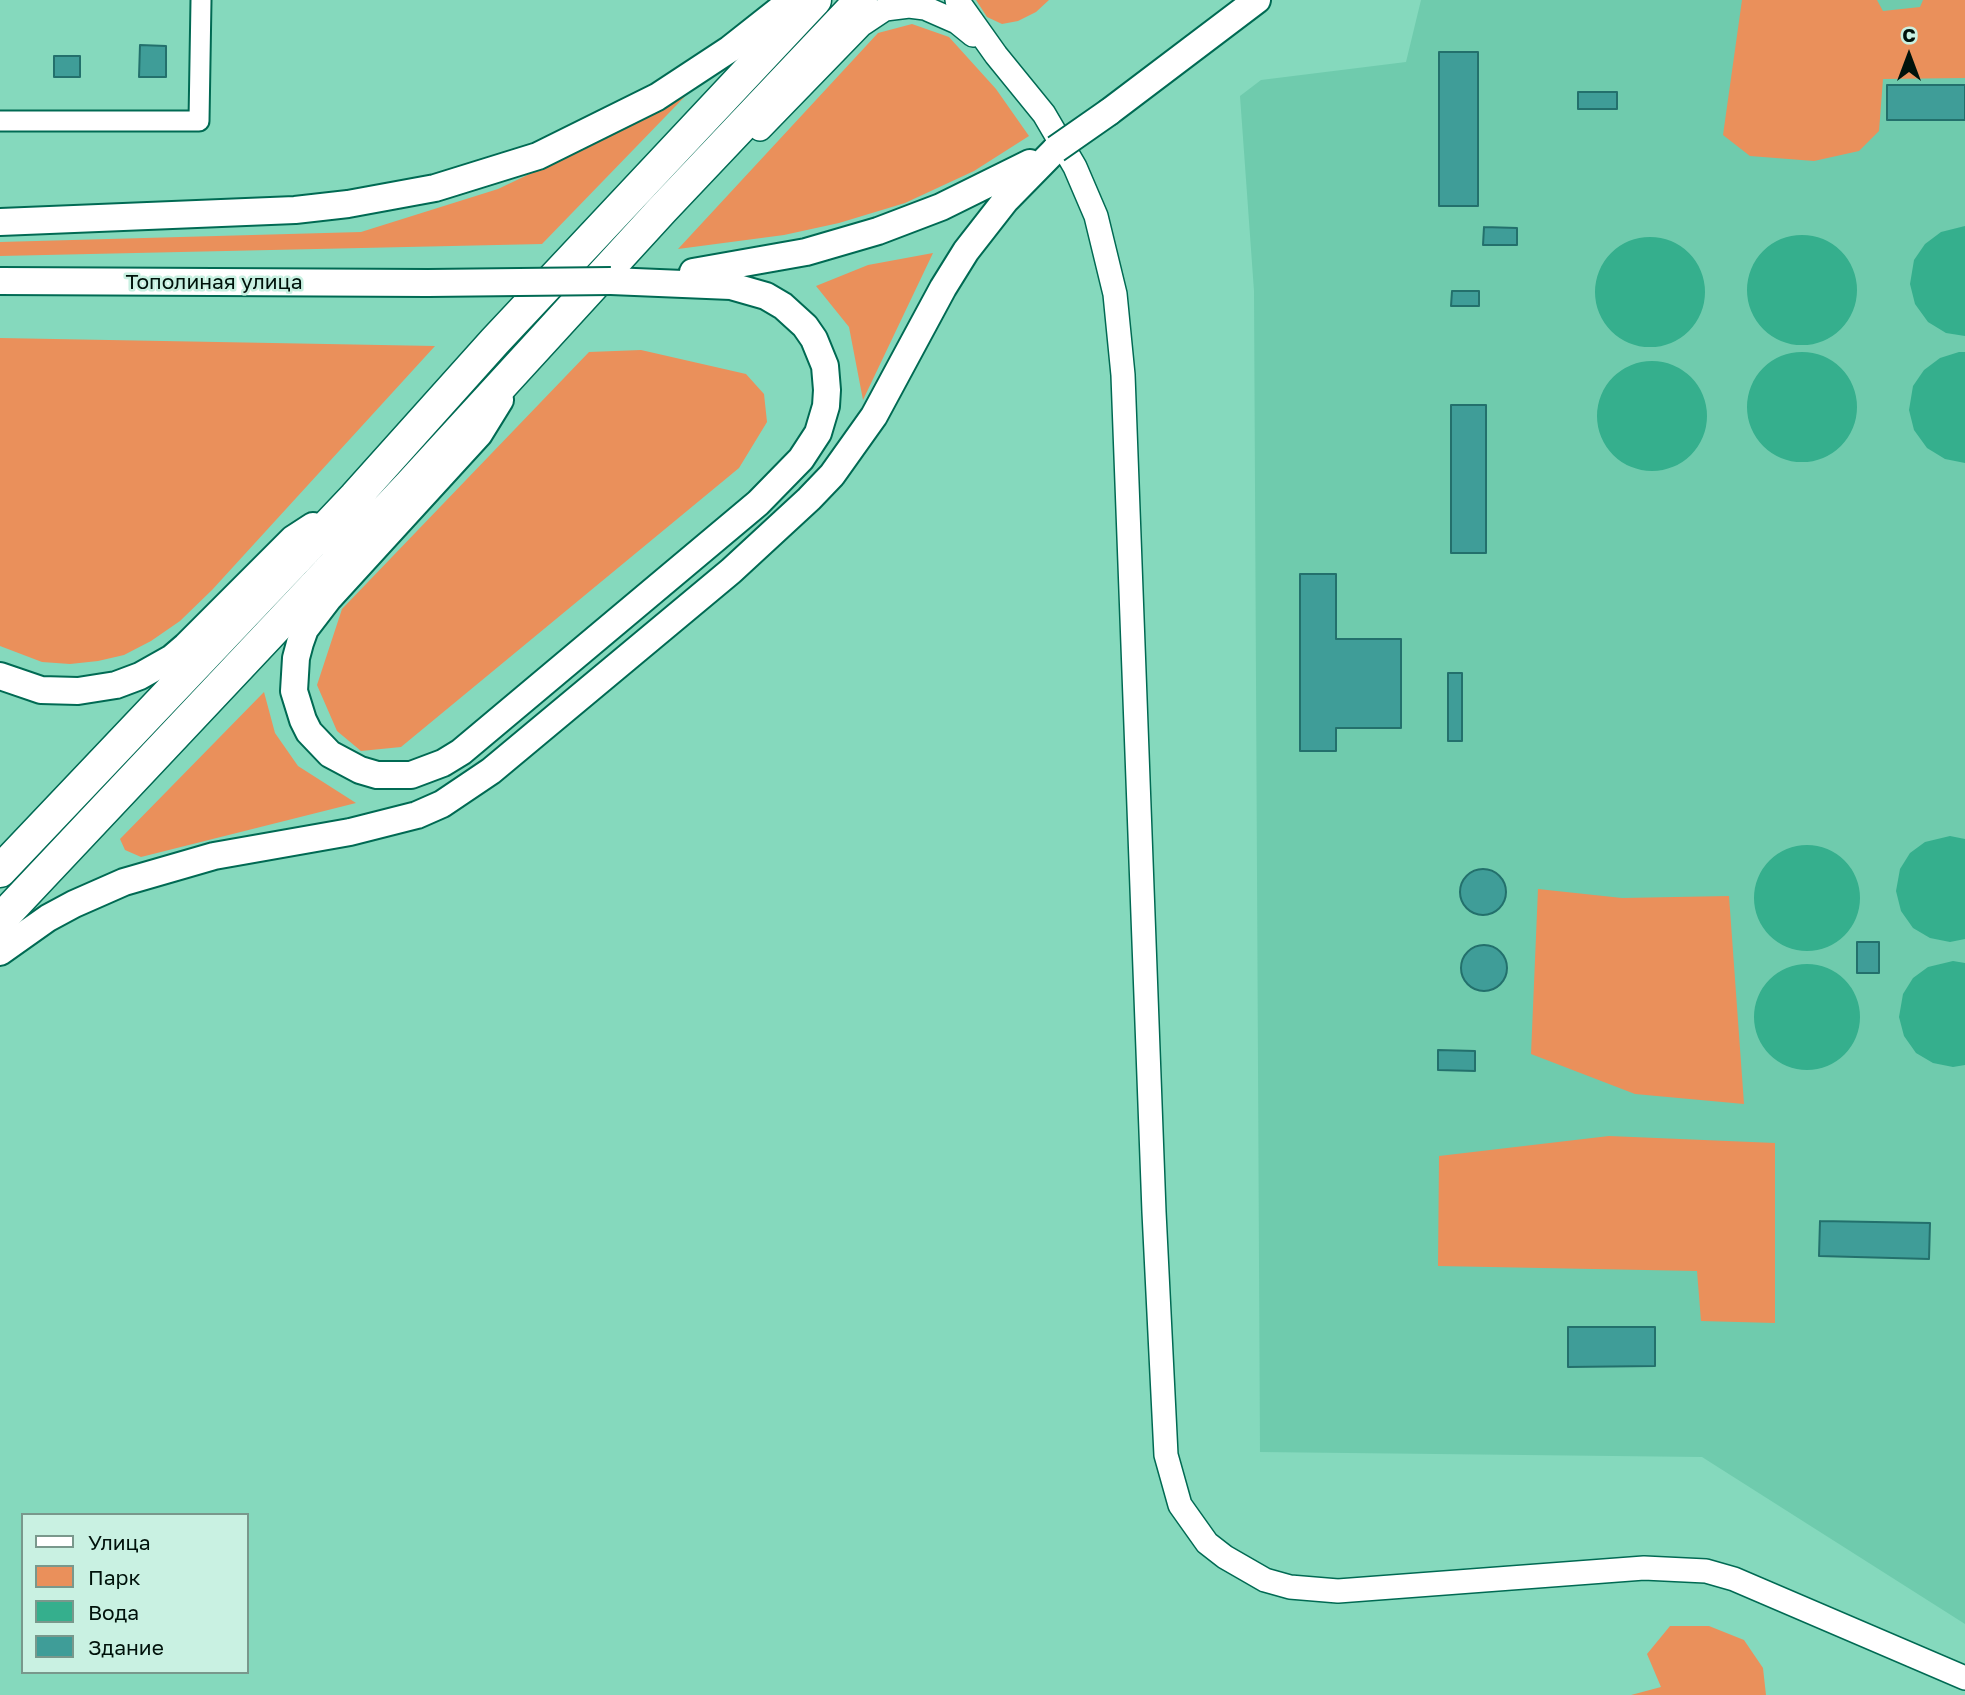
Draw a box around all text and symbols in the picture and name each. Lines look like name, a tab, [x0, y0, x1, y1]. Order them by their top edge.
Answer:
north arrow	[1874, 21, 1944, 91]
text: С	[1902, 23, 1916, 46]
street label: Тополиная улица	[125, 269, 303, 295]
legend	[21, 1513, 248, 1674]
text: Улица	[88, 1529, 151, 1555]
text: Парк	[88, 1564, 141, 1590]
text: Вода	[88, 1599, 139, 1625]
text: Здание	[88, 1634, 164, 1660]

